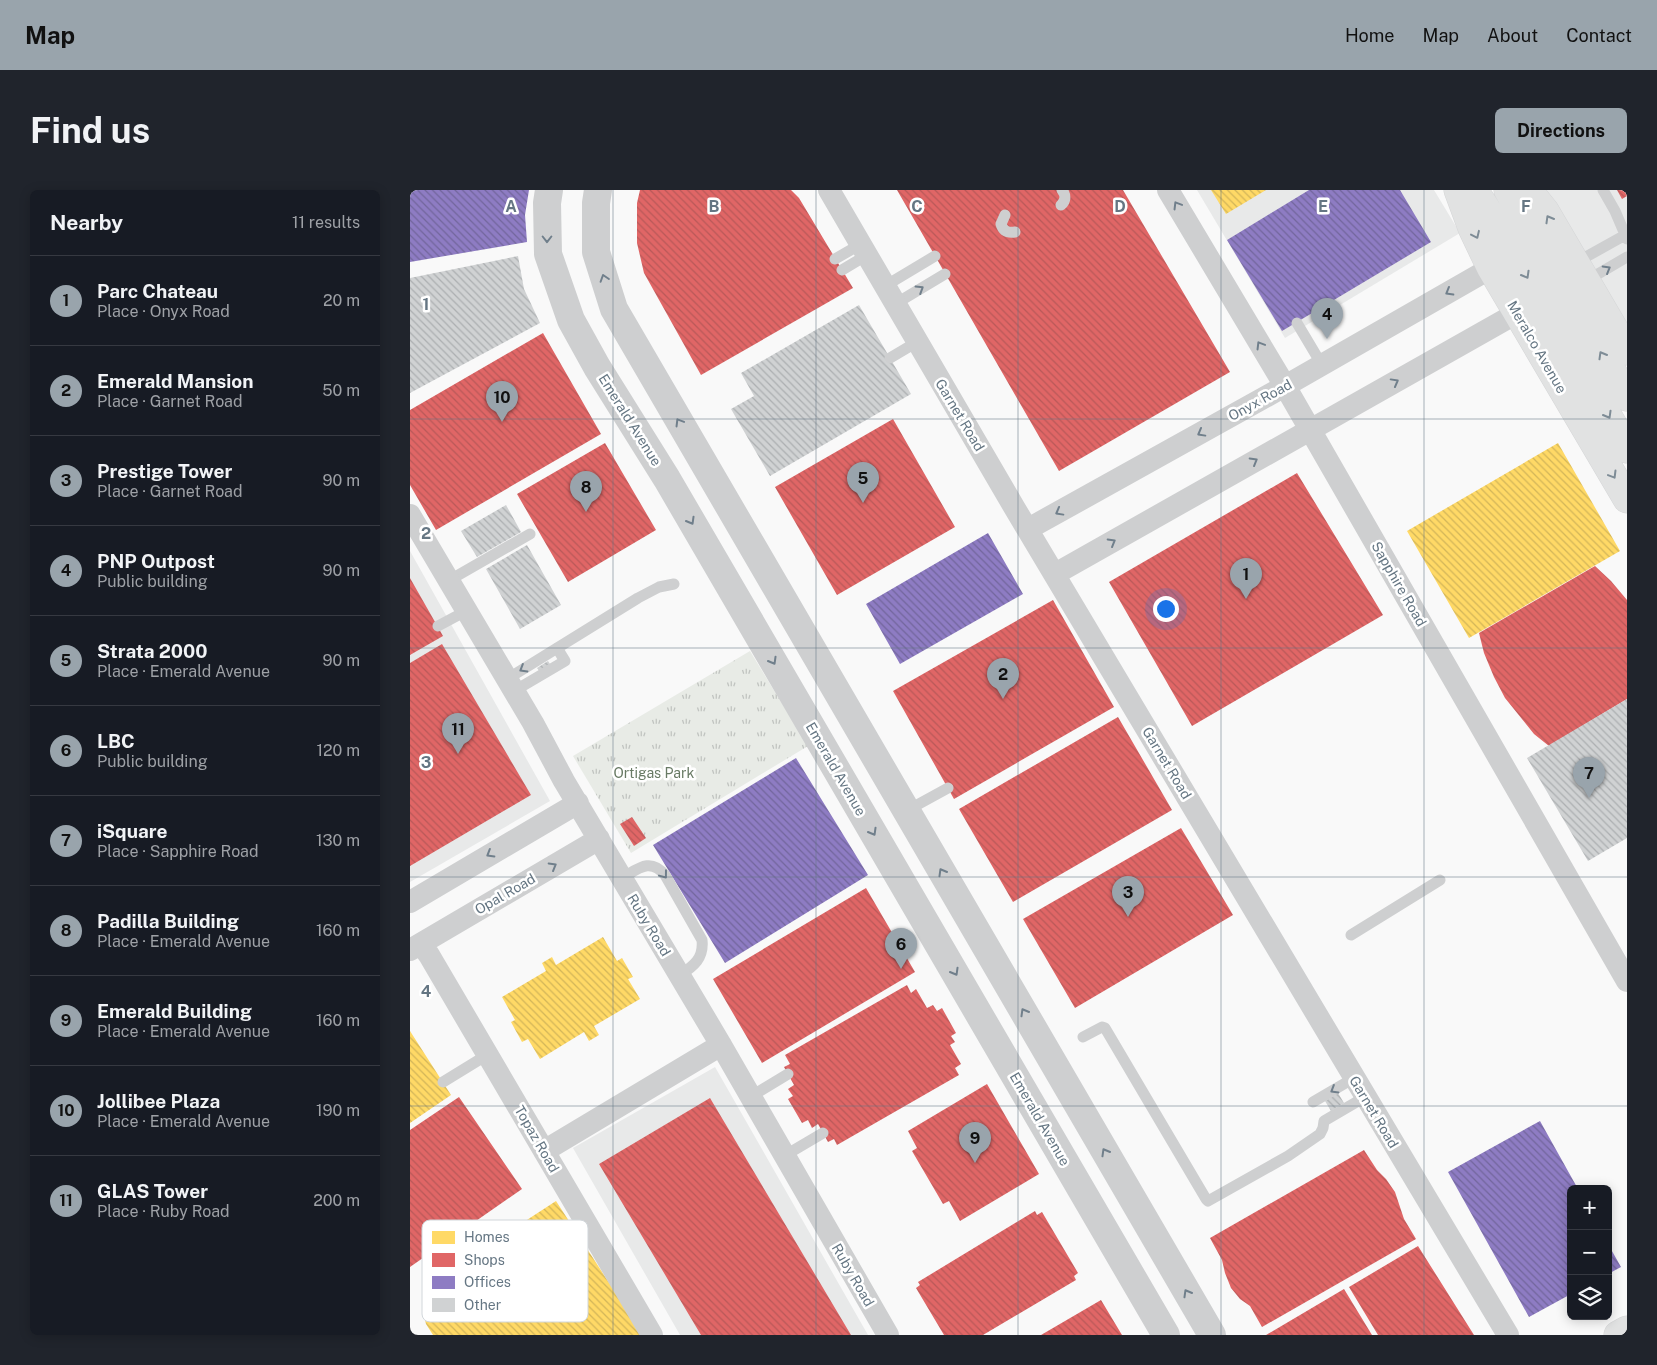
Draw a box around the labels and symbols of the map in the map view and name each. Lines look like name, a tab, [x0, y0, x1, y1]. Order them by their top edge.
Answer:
text: A	[505, 197, 517, 216]
text: B	[709, 197, 720, 216]
text: C	[911, 197, 923, 216]
text: D	[1114, 197, 1126, 216]
text: E	[1318, 197, 1328, 216]
text: F	[1521, 197, 1531, 216]
one-way arrow	[1173, 202, 1183, 211]
one-way arrow	[1546, 215, 1556, 224]
one-way arrow	[1469, 230, 1480, 239]
one-way arrow	[542, 235, 552, 243]
one-way arrow	[1601, 266, 1610, 276]
one-way arrow	[1520, 269, 1530, 278]
one-way arrow	[600, 275, 610, 283]
one-way arrow	[914, 285, 923, 295]
one-way arrow	[1445, 286, 1454, 296]
text: 1	[423, 295, 429, 314]
pin: 4	[1311, 298, 1343, 339]
street label: Meralco Avenue	[1504, 298, 1570, 396]
one-way arrow	[1257, 341, 1267, 350]
one-way arrow	[1599, 351, 1609, 360]
street label: Emerald Avenue	[595, 371, 665, 469]
street label: Garnet Road	[932, 376, 988, 454]
street label: Onyx Road	[1226, 376, 1294, 424]
one-way arrow	[1390, 378, 1399, 388]
pin: 10	[486, 381, 518, 422]
one-way arrow	[1601, 410, 1611, 419]
one-way arrow	[676, 418, 686, 427]
one-way arrow	[1197, 427, 1206, 437]
one-way arrow	[1248, 458, 1257, 468]
pin: 5	[847, 462, 879, 503]
one-way arrow	[1607, 470, 1617, 479]
pin: 8	[570, 471, 602, 512]
one-way arrow	[1055, 506, 1064, 516]
one-way arrow	[685, 516, 695, 525]
text: 2	[421, 524, 431, 543]
one-way arrow	[1107, 538, 1116, 548]
street label: Sapphire Road	[1368, 539, 1430, 629]
pin: 1	[1230, 558, 1262, 599]
your location	[1153, 596, 1179, 622]
one-way arrow	[767, 656, 777, 665]
pin: 2	[987, 658, 1019, 699]
one-way arrow	[519, 662, 528, 672]
pin: 11	[442, 713, 474, 754]
street label: Emerald Avenue	[803, 719, 869, 819]
street label: Garnet Road	[1139, 724, 1195, 802]
text: 3	[421, 753, 431, 772]
pin: 7	[1573, 757, 1605, 798]
park label: Ortigas Park	[614, 765, 695, 781]
one-way arrow	[866, 827, 876, 836]
one-way arrow	[487, 848, 496, 858]
one-way arrow	[548, 862, 557, 872]
one-way arrow	[938, 868, 948, 877]
one-way arrow	[658, 869, 666, 878]
street label: Opal Road	[472, 870, 538, 918]
pin: 3	[1112, 876, 1144, 917]
street label: Ruby Road	[624, 891, 674, 959]
pin: 6	[885, 928, 917, 969]
one-way arrow	[948, 967, 958, 976]
text: 4	[421, 982, 432, 1001]
one-way arrow	[1020, 1008, 1030, 1017]
street label: Emerald Avenue	[1007, 1069, 1073, 1169]
street label: Garnet Road	[1346, 1073, 1402, 1151]
one-way arrow	[1330, 1084, 1339, 1094]
street label: Topaz Road	[511, 1103, 563, 1175]
pin: 9	[959, 1122, 991, 1163]
one-way arrow	[1102, 1149, 1112, 1158]
legend	[422, 1220, 588, 1322]
text: Homes	[464, 1229, 510, 1245]
street label: Ruby Road	[829, 1241, 877, 1309]
text: Shops	[464, 1252, 505, 1268]
text: Offices	[464, 1274, 511, 1290]
one-way arrow	[1183, 1289, 1193, 1298]
text: Other	[464, 1297, 501, 1313]

